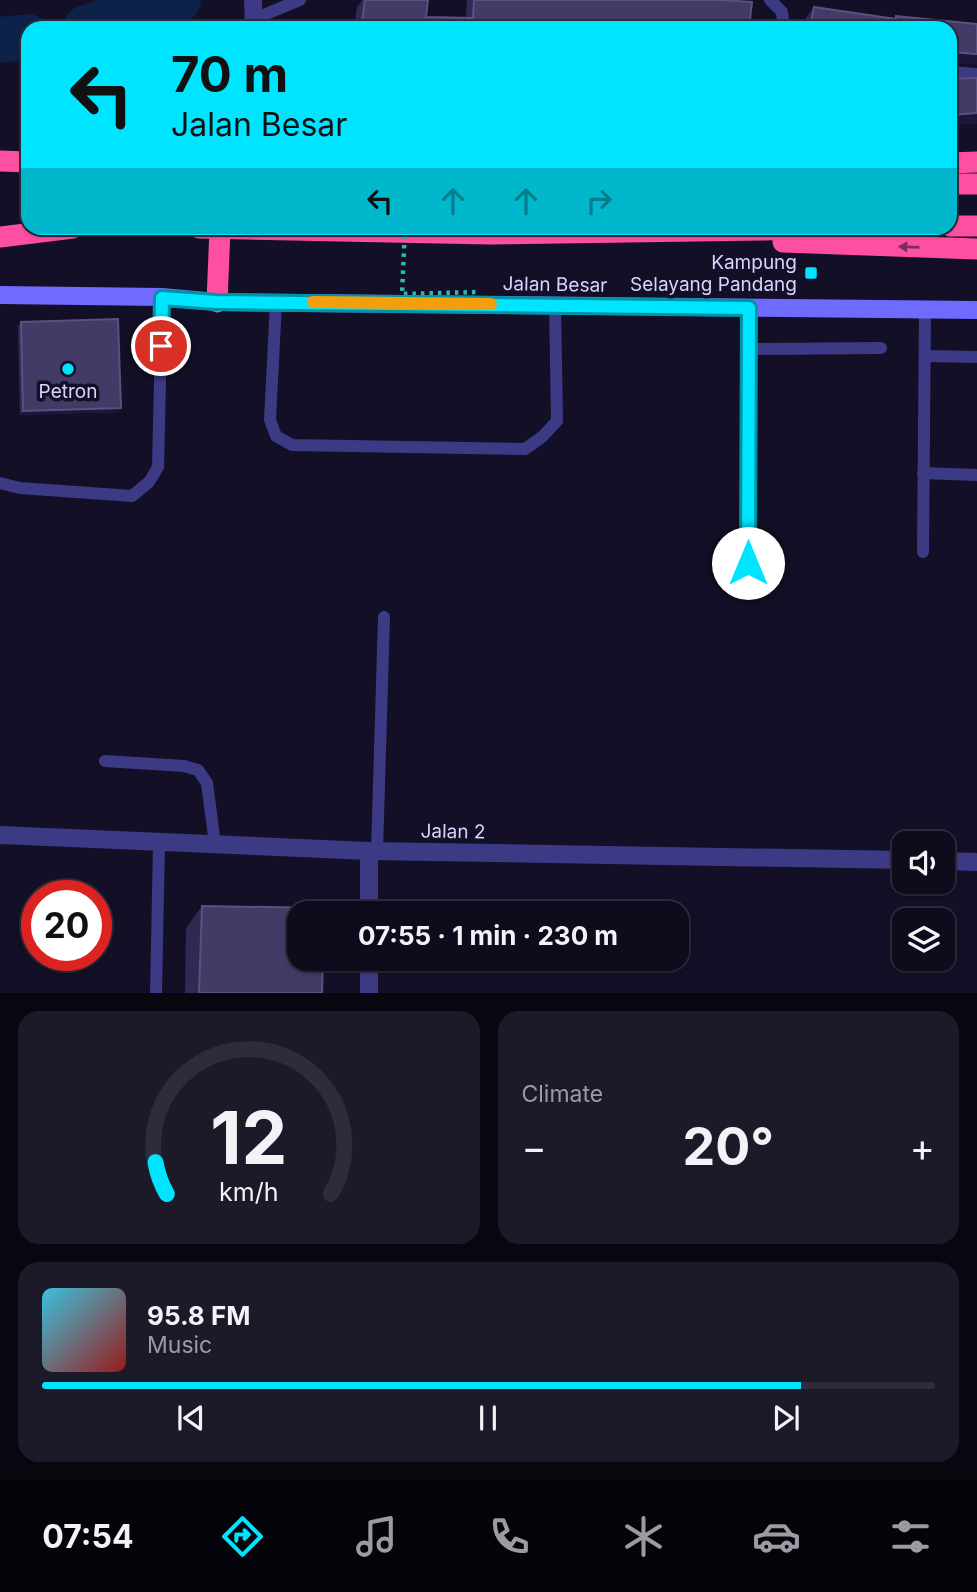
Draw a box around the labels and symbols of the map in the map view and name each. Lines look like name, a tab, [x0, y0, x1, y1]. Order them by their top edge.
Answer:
one-way arrow	[898, 242, 920, 253]
place label: Kampung Selayang Pandang	[630, 251, 797, 296]
marker: Kampung Selayang Pandang	[803, 265, 819, 281]
street label: Jalan Besar	[502, 272, 608, 297]
pin	[131, 316, 191, 376]
marker: Petron	[60, 361, 76, 377]
place label: Petron	[39, 380, 97, 403]
position arrow	[711, 526, 785, 600]
street label: Jalan 2	[420, 819, 486, 844]
speed limit sign: 20	[21, 880, 112, 971]

